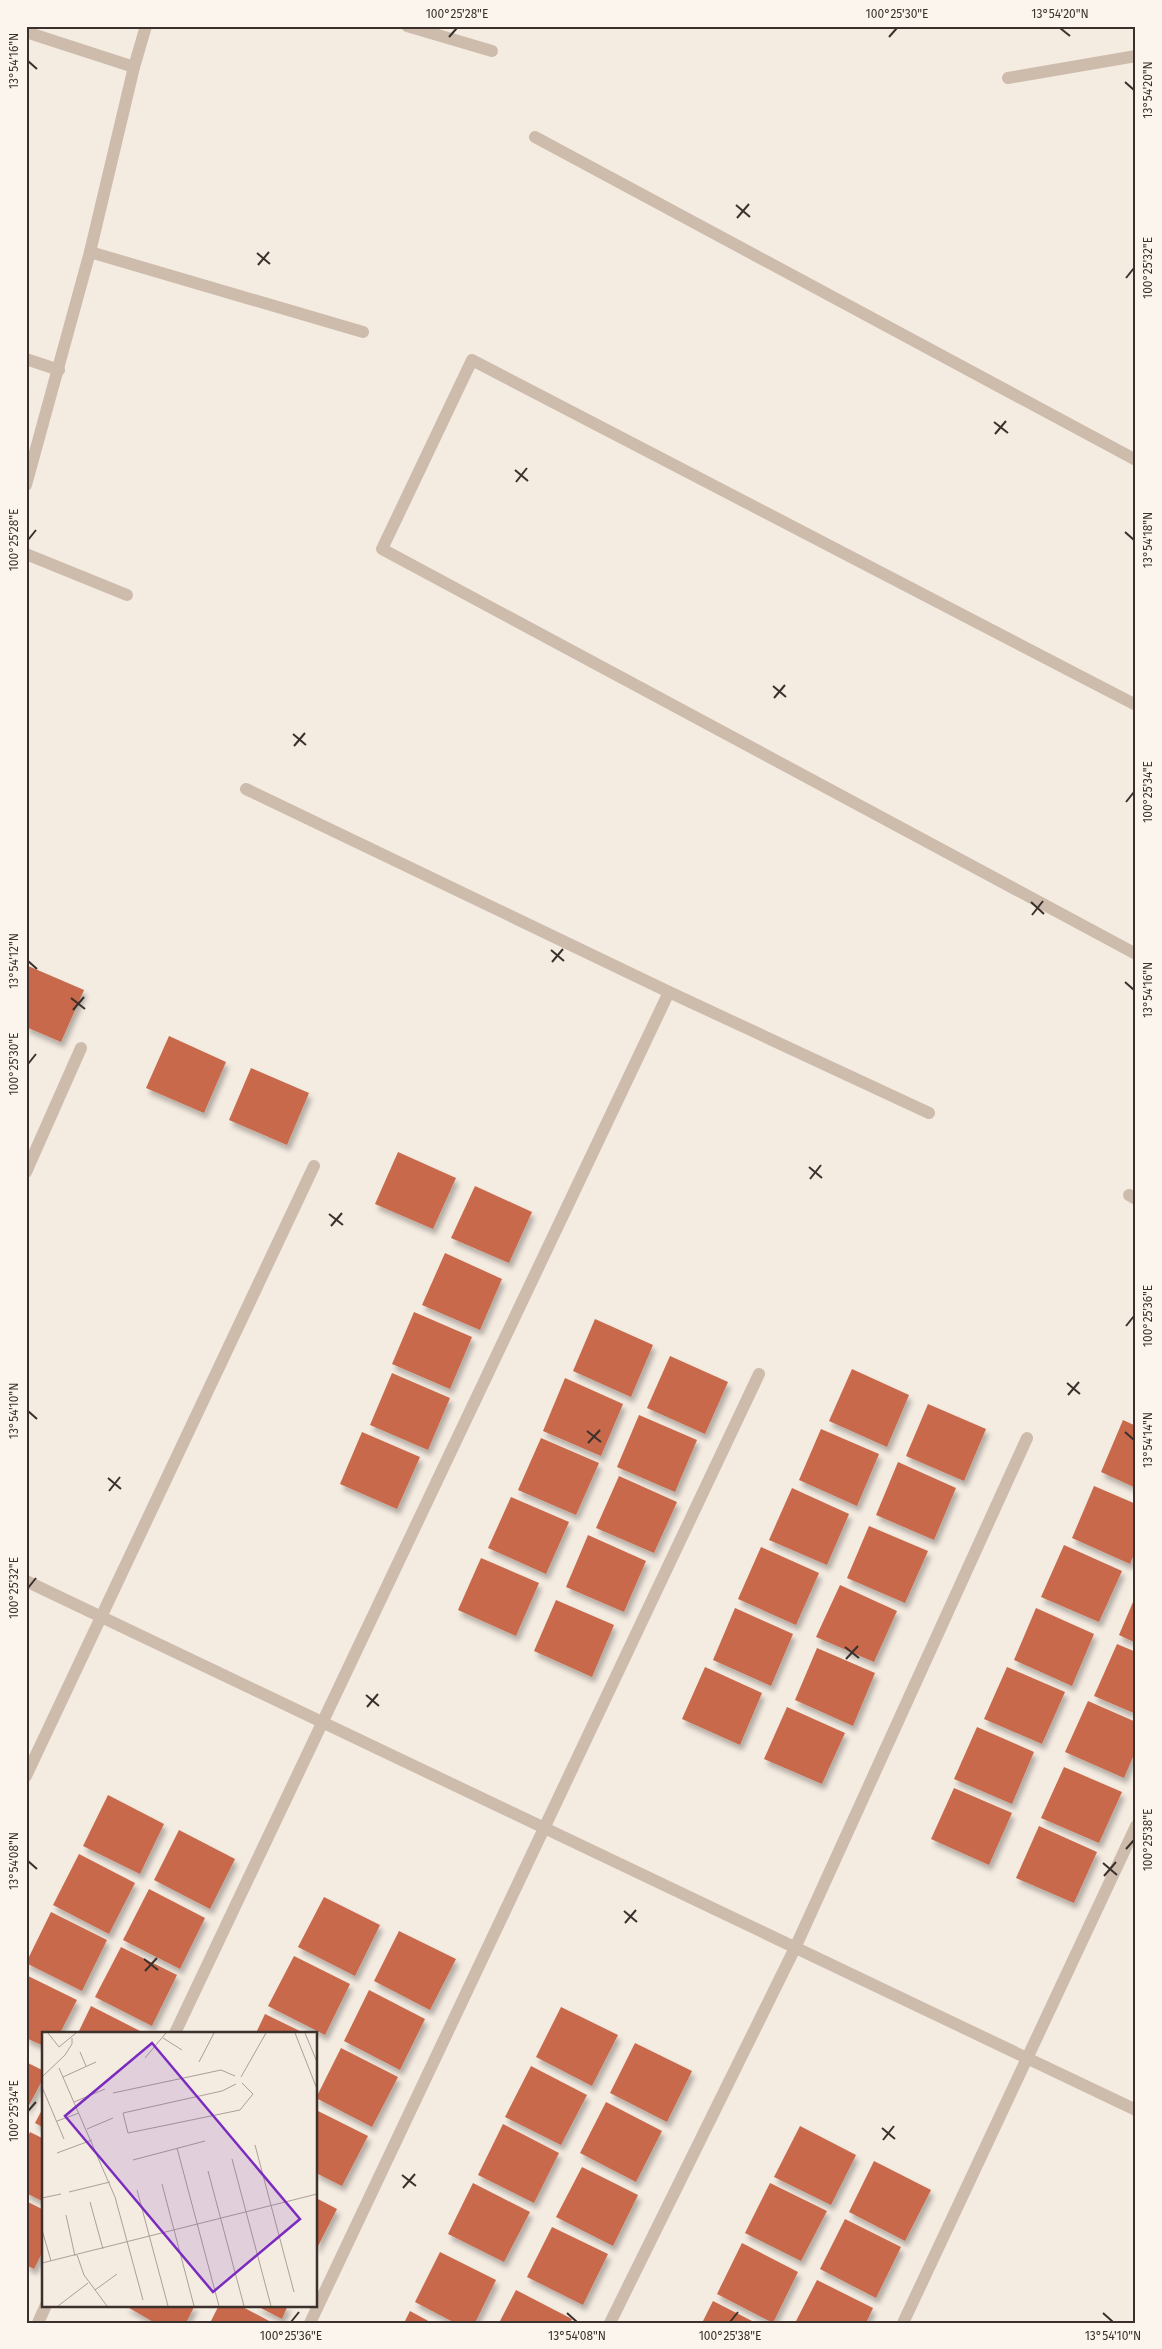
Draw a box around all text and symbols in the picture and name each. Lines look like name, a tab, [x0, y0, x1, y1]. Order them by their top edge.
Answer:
text: 100°25'28"E	[426, 7, 488, 21]
text: 100°25'30"E	[866, 7, 928, 21]
text: 13°54'20"N	[1031, 7, 1089, 21]
text: 13°54'16"N	[7, 33, 21, 89]
text: 13°54'20"N	[1141, 61, 1155, 119]
text: 100°25'32"E	[1141, 237, 1155, 299]
text: 100°25'28"E	[7, 509, 21, 571]
text: 13°54'18"N	[1141, 512, 1155, 568]
text: 100°25'34"E	[1141, 761, 1155, 823]
text: 13°54'12"N	[7, 933, 21, 989]
text: 13°54'16"N	[1141, 962, 1155, 1018]
text: 100°25'30"E	[7, 1033, 21, 1095]
text: 100°25'36"E	[1141, 1285, 1155, 1347]
text: 13°54'10"N	[7, 1383, 21, 1439]
text: 13°54'14"N	[1141, 1412, 1155, 1468]
text: 100°25'32"E	[7, 1557, 21, 1619]
text: 100°25'38"E	[1141, 1809, 1155, 1871]
text: 13°54'08"N	[7, 1832, 21, 1890]
inset map	[42, 2032, 318, 2306]
text: 100°25'34"E	[7, 2080, 21, 2142]
text: 100°25'36"E	[260, 2329, 322, 2343]
text: 13°54'08"N	[548, 2329, 606, 2343]
text: 100°25'38"E	[699, 2329, 761, 2343]
text: 13°54'10"N	[1085, 2329, 1141, 2343]

